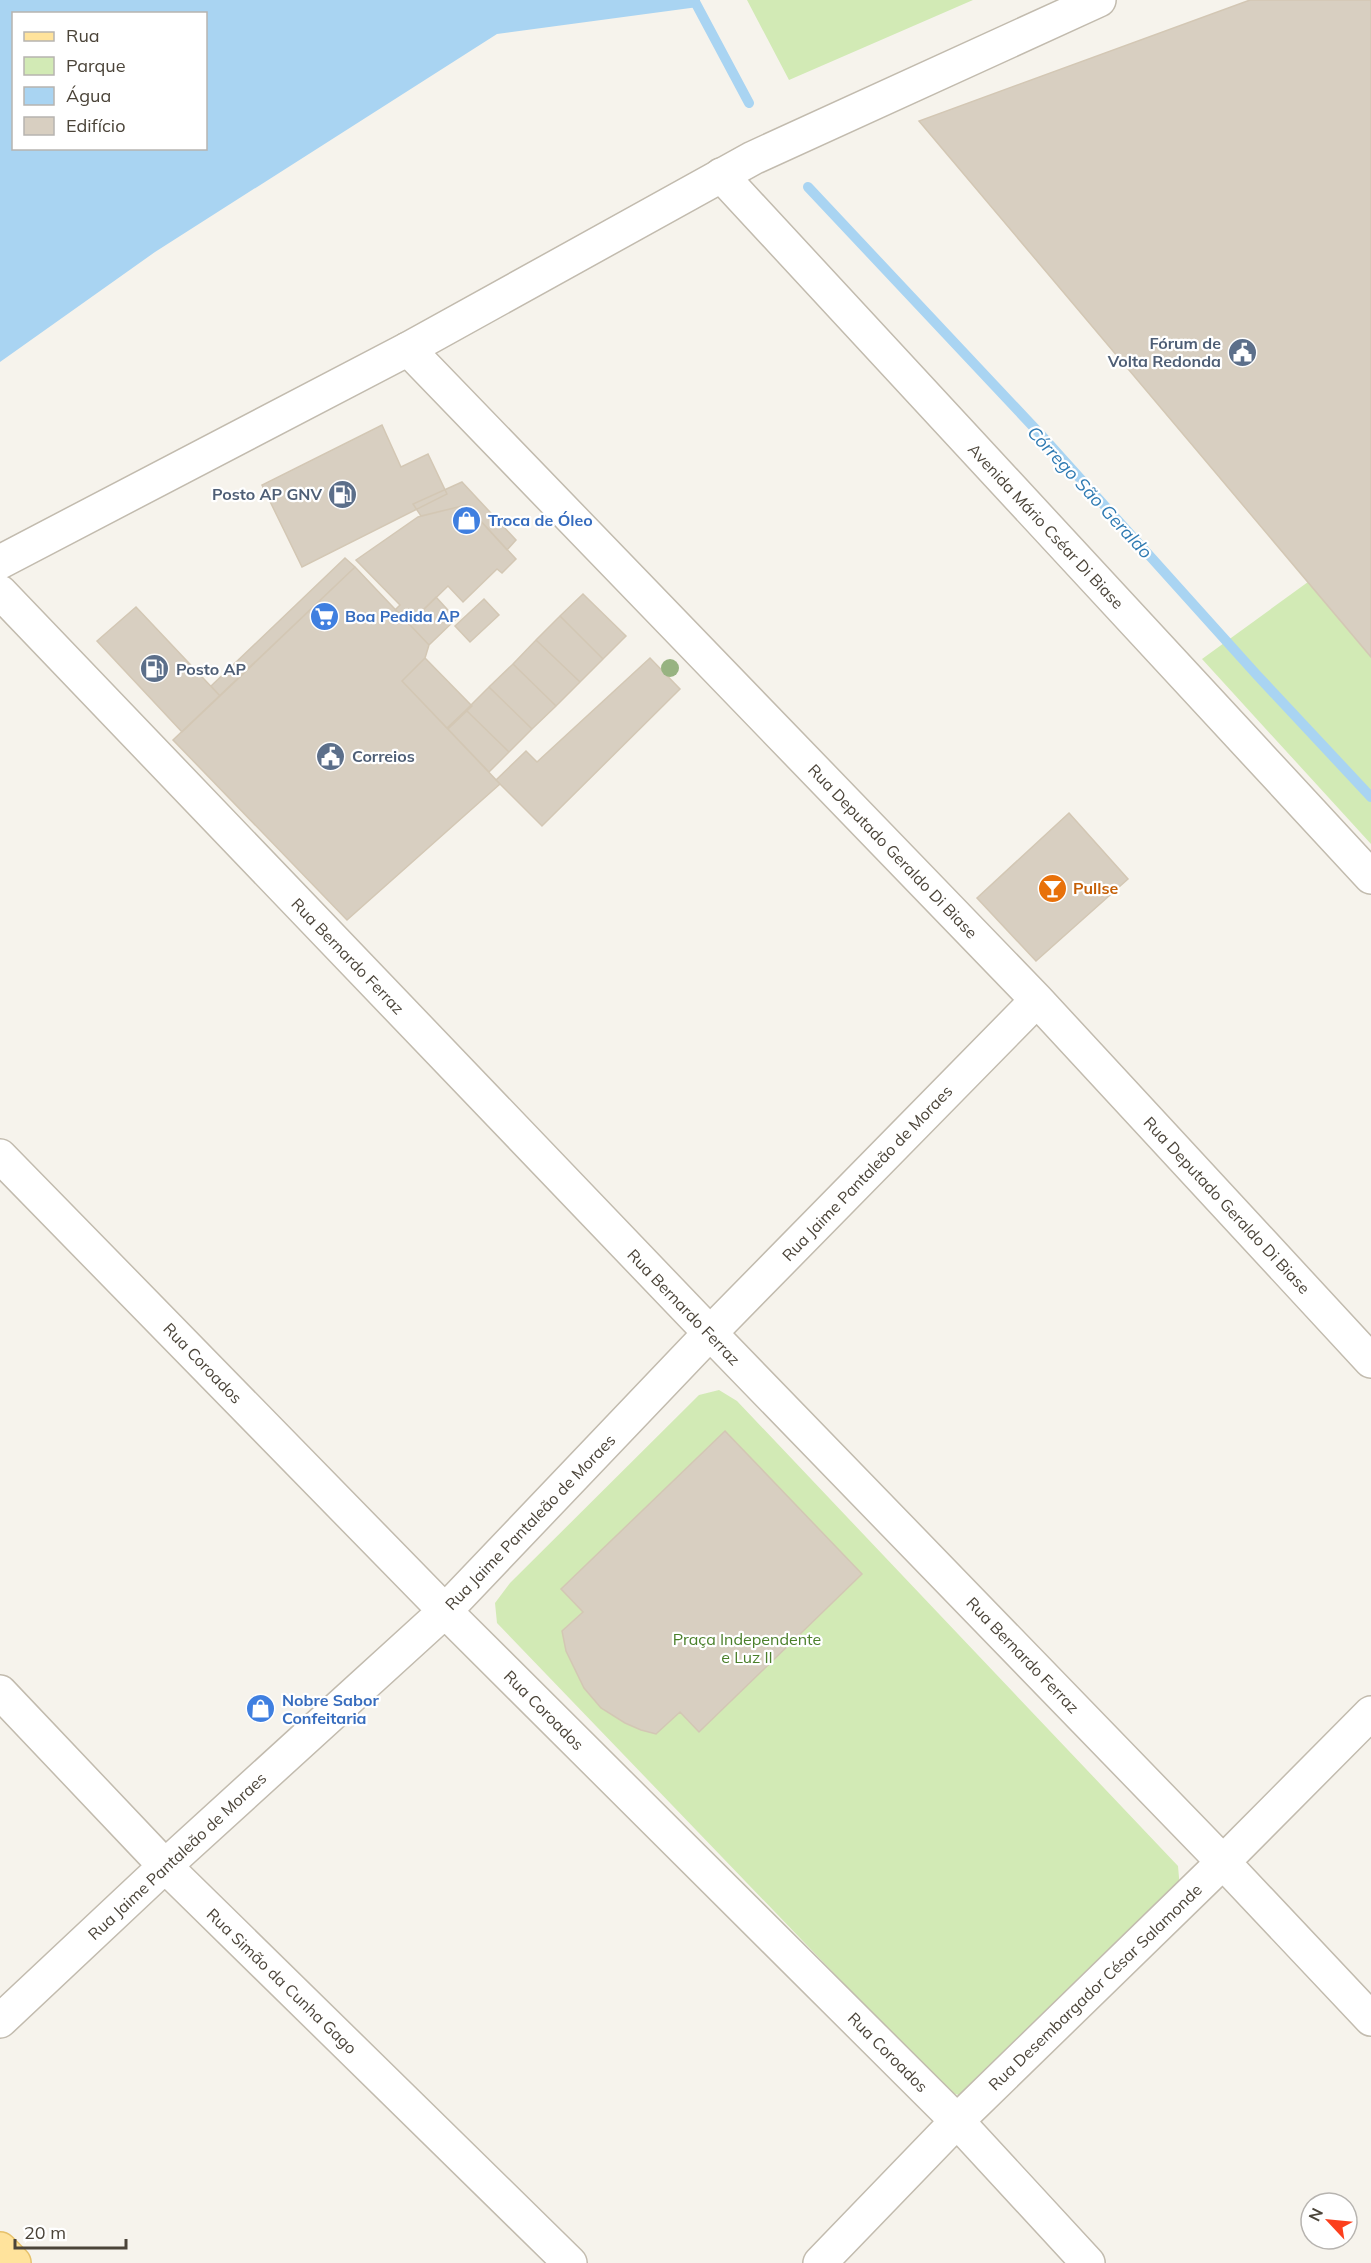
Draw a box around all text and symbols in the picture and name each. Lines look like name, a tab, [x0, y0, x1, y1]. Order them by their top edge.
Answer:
legend	[12, 12, 207, 150]
text: Rua	[66, 24, 100, 47]
text: Parque	[66, 54, 125, 77]
text: Água	[66, 84, 111, 107]
text: Edifício	[66, 114, 125, 137]
place label: Fórum de Volta Redonda	[1107, 333, 1221, 371]
public building icon: Fórum de Volta Redonda	[1226, 336, 1258, 368]
water label: Córrego São Geraldo	[1023, 421, 1157, 563]
street label: Avenida Mário Cséar Di Biase	[964, 439, 1128, 613]
fuel station icon: Posto AP GNV	[327, 478, 359, 510]
place label: Posto AP GNV	[212, 484, 322, 504]
shop icon: Troca de Óleo	[451, 504, 483, 536]
place label: Troca de Óleo	[488, 510, 593, 530]
supermarket icon: Boa Pedida AP	[308, 600, 340, 632]
place label: Boa Pedida AP	[345, 606, 460, 626]
fuel station icon: Posto AP	[139, 653, 171, 685]
place label: Posto AP	[176, 659, 247, 679]
public building icon: Correios	[315, 740, 347, 772]
place label: Correios	[352, 746, 415, 766]
street label: Rua Deputado Geraldo Di Biase	[804, 760, 982, 942]
bar icon: Pullse	[1036, 872, 1068, 904]
place label: Pullse	[1073, 878, 1118, 898]
street label: Rua Bernardo Ferraz	[287, 894, 409, 1018]
street label: Rua Jaime Pantaleão de Moraes	[778, 1081, 956, 1265]
street label: Rua Deputado Geraldo Di Biase	[1140, 1112, 1314, 1298]
street label: Rua Bernardo Ferraz	[623, 1245, 745, 1369]
street label: Rua Coroados	[159, 1318, 247, 1408]
street label: Rua Jaime Pantaleão de Moraes	[441, 1430, 619, 1614]
street label: Rua Bernardo Ferraz	[962, 1593, 1084, 1717]
park label: Praça Independente e Luz II	[673, 1629, 821, 1667]
street label: Rua Coroados	[500, 1666, 588, 1754]
place label: Nobre Sabor Confeitaria	[282, 1690, 379, 1728]
shop icon: Nobre Sabor Confeitaria	[245, 1693, 277, 1725]
street label: Rua Jaime Pantaleão de Moraes	[84, 1768, 270, 1944]
street label: Rua Desembargador César Salamonde	[984, 1880, 1206, 2094]
street label: Rua Simão da Cunha Gago	[203, 1904, 361, 2058]
street label: Rua Coroados	[844, 2008, 932, 2096]
north arrow	[1299, 2191, 1359, 2251]
text: N	[1304, 2205, 1327, 2224]
scale bar	[15, 2212, 126, 2250]
text: 20 m	[24, 2221, 66, 2244]

